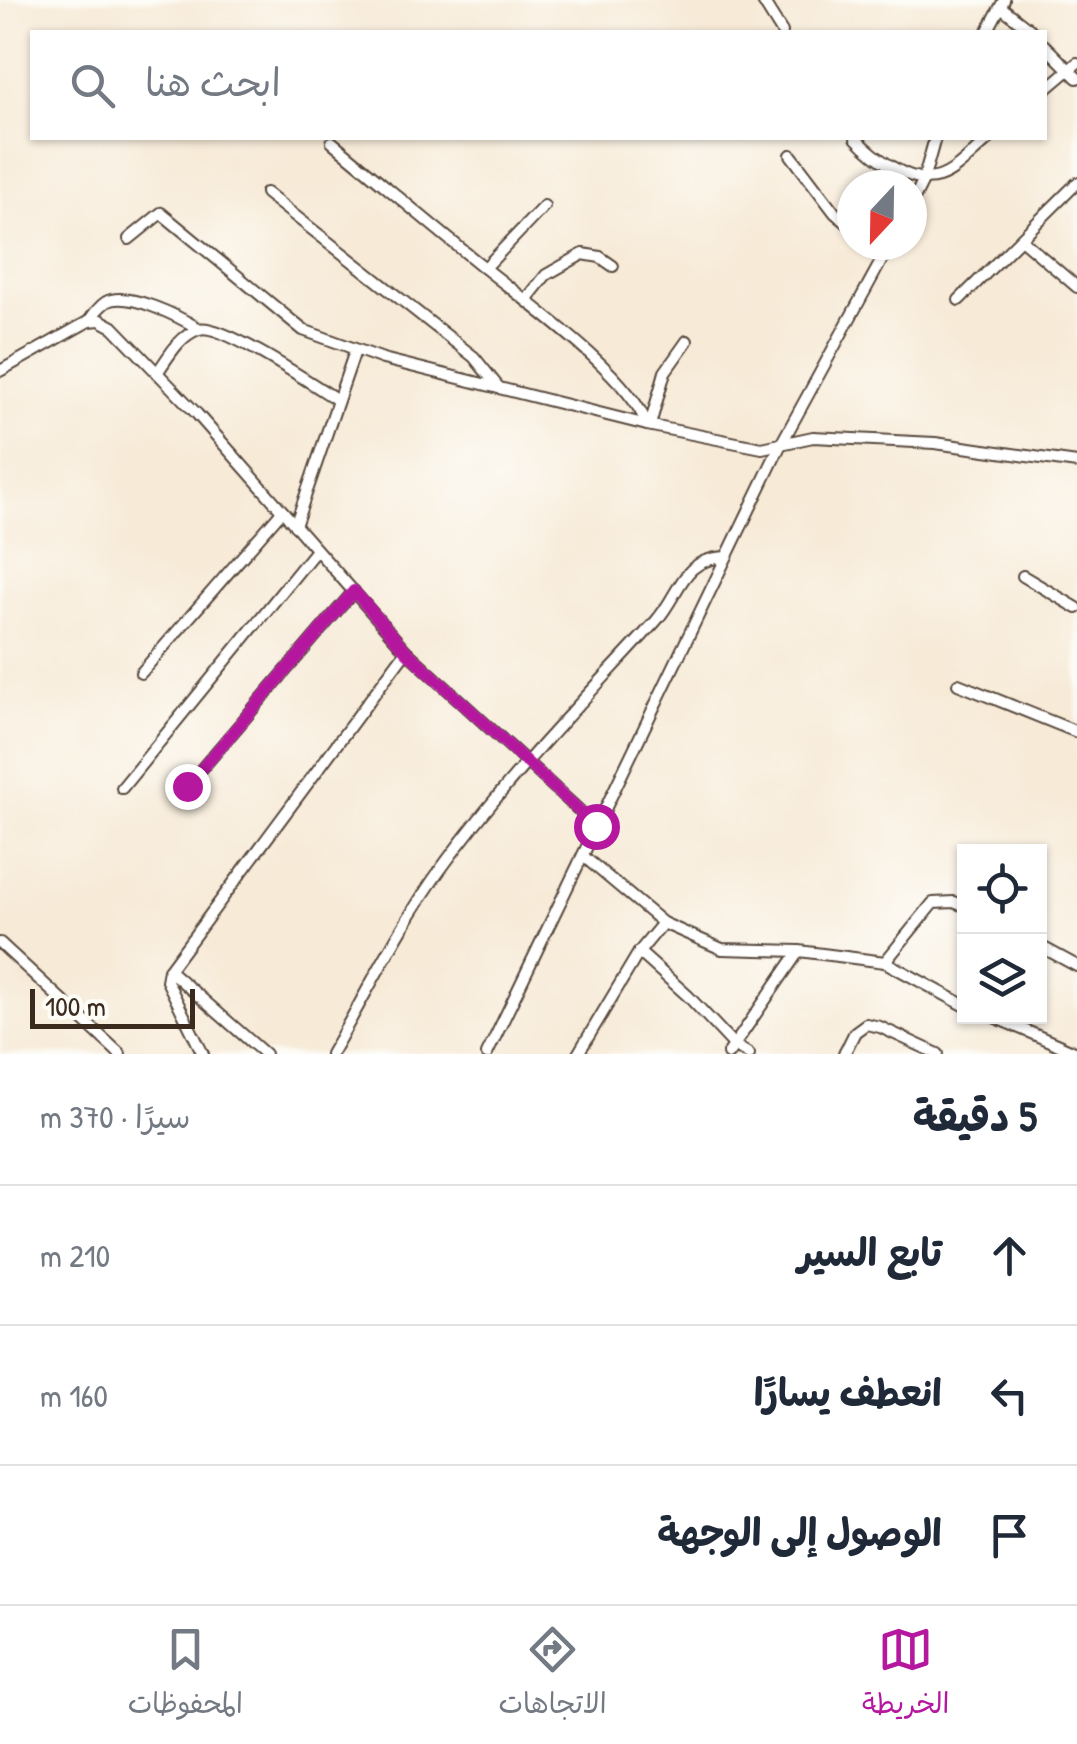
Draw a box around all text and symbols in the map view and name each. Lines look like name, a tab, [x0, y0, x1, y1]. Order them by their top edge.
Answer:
search box	[30, 30, 1047, 140]
text: ابحث هنا	[145, 56, 281, 108]
icon: search	[65, 58, 120, 113]
north arrow	[837, 170, 927, 260]
route end	[165, 764, 211, 810]
route start	[574, 804, 620, 850]
map controls	[957, 844, 1047, 1024]
button: locate	[957, 844, 1047, 934]
button: layers	[957, 934, 1047, 1024]
scale bar	[30, 984, 195, 1028]
text: 100 m	[45, 987, 106, 1025]
text: 5 دقيقة	[913, 1087, 1037, 1144]
text: سيرًا · 370 m	[40, 1095, 190, 1138]
text: تابع السير	[798, 1226, 942, 1278]
icon: ahead	[982, 1228, 1037, 1283]
text: 210 m	[40, 1234, 110, 1277]
text: انعطف يسارًا	[754, 1366, 942, 1418]
icon: left	[982, 1368, 1037, 1423]
text: 160 m	[40, 1374, 108, 1417]
text: الوصول إلى الوجهة	[657, 1506, 942, 1558]
icon: arrive	[982, 1508, 1037, 1563]
tab: المحفوظات	[128, 1622, 243, 1728]
tab: الاتجاهات	[498, 1622, 607, 1728]
tab: الخريطة	[862, 1622, 949, 1728]

